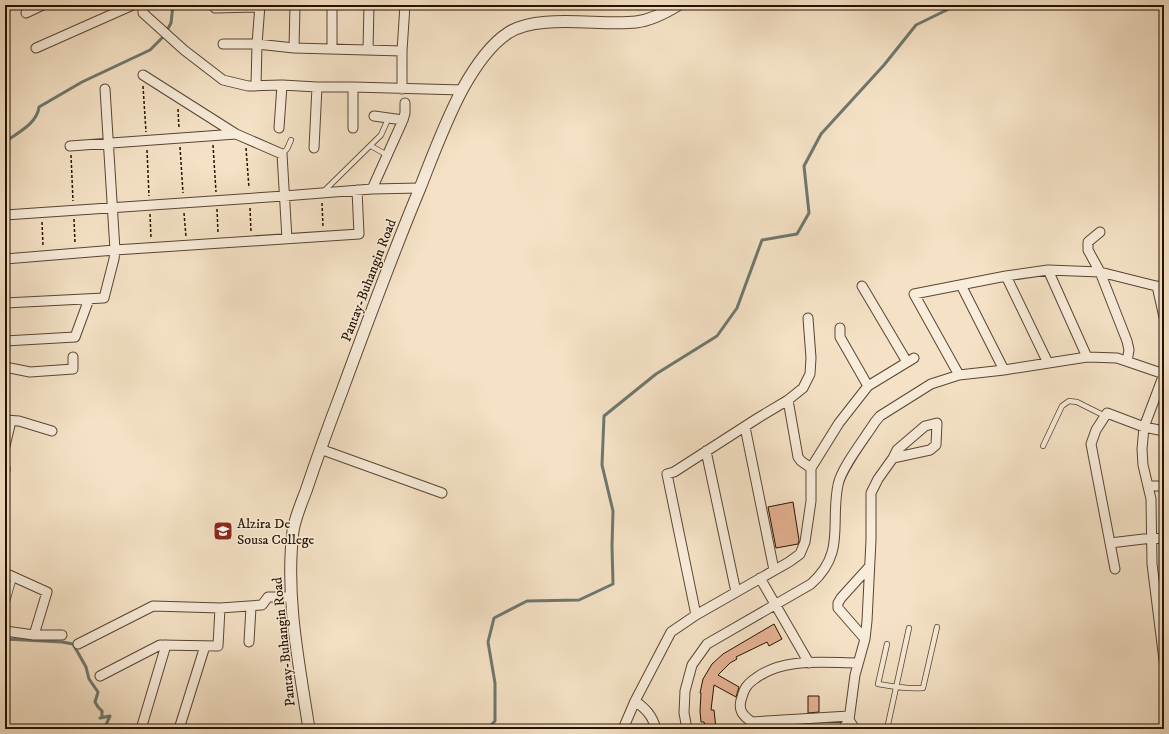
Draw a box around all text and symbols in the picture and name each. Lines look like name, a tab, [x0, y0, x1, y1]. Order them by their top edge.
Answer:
street label: Pantay-Buhangin Road	[337, 216, 401, 344]
place label: Alzira De Sousa College	[237, 515, 315, 549]
school or university icon: Alzira De Sousa College	[212, 520, 234, 542]
street label: Pantay-Buhangin Road	[268, 576, 300, 707]

